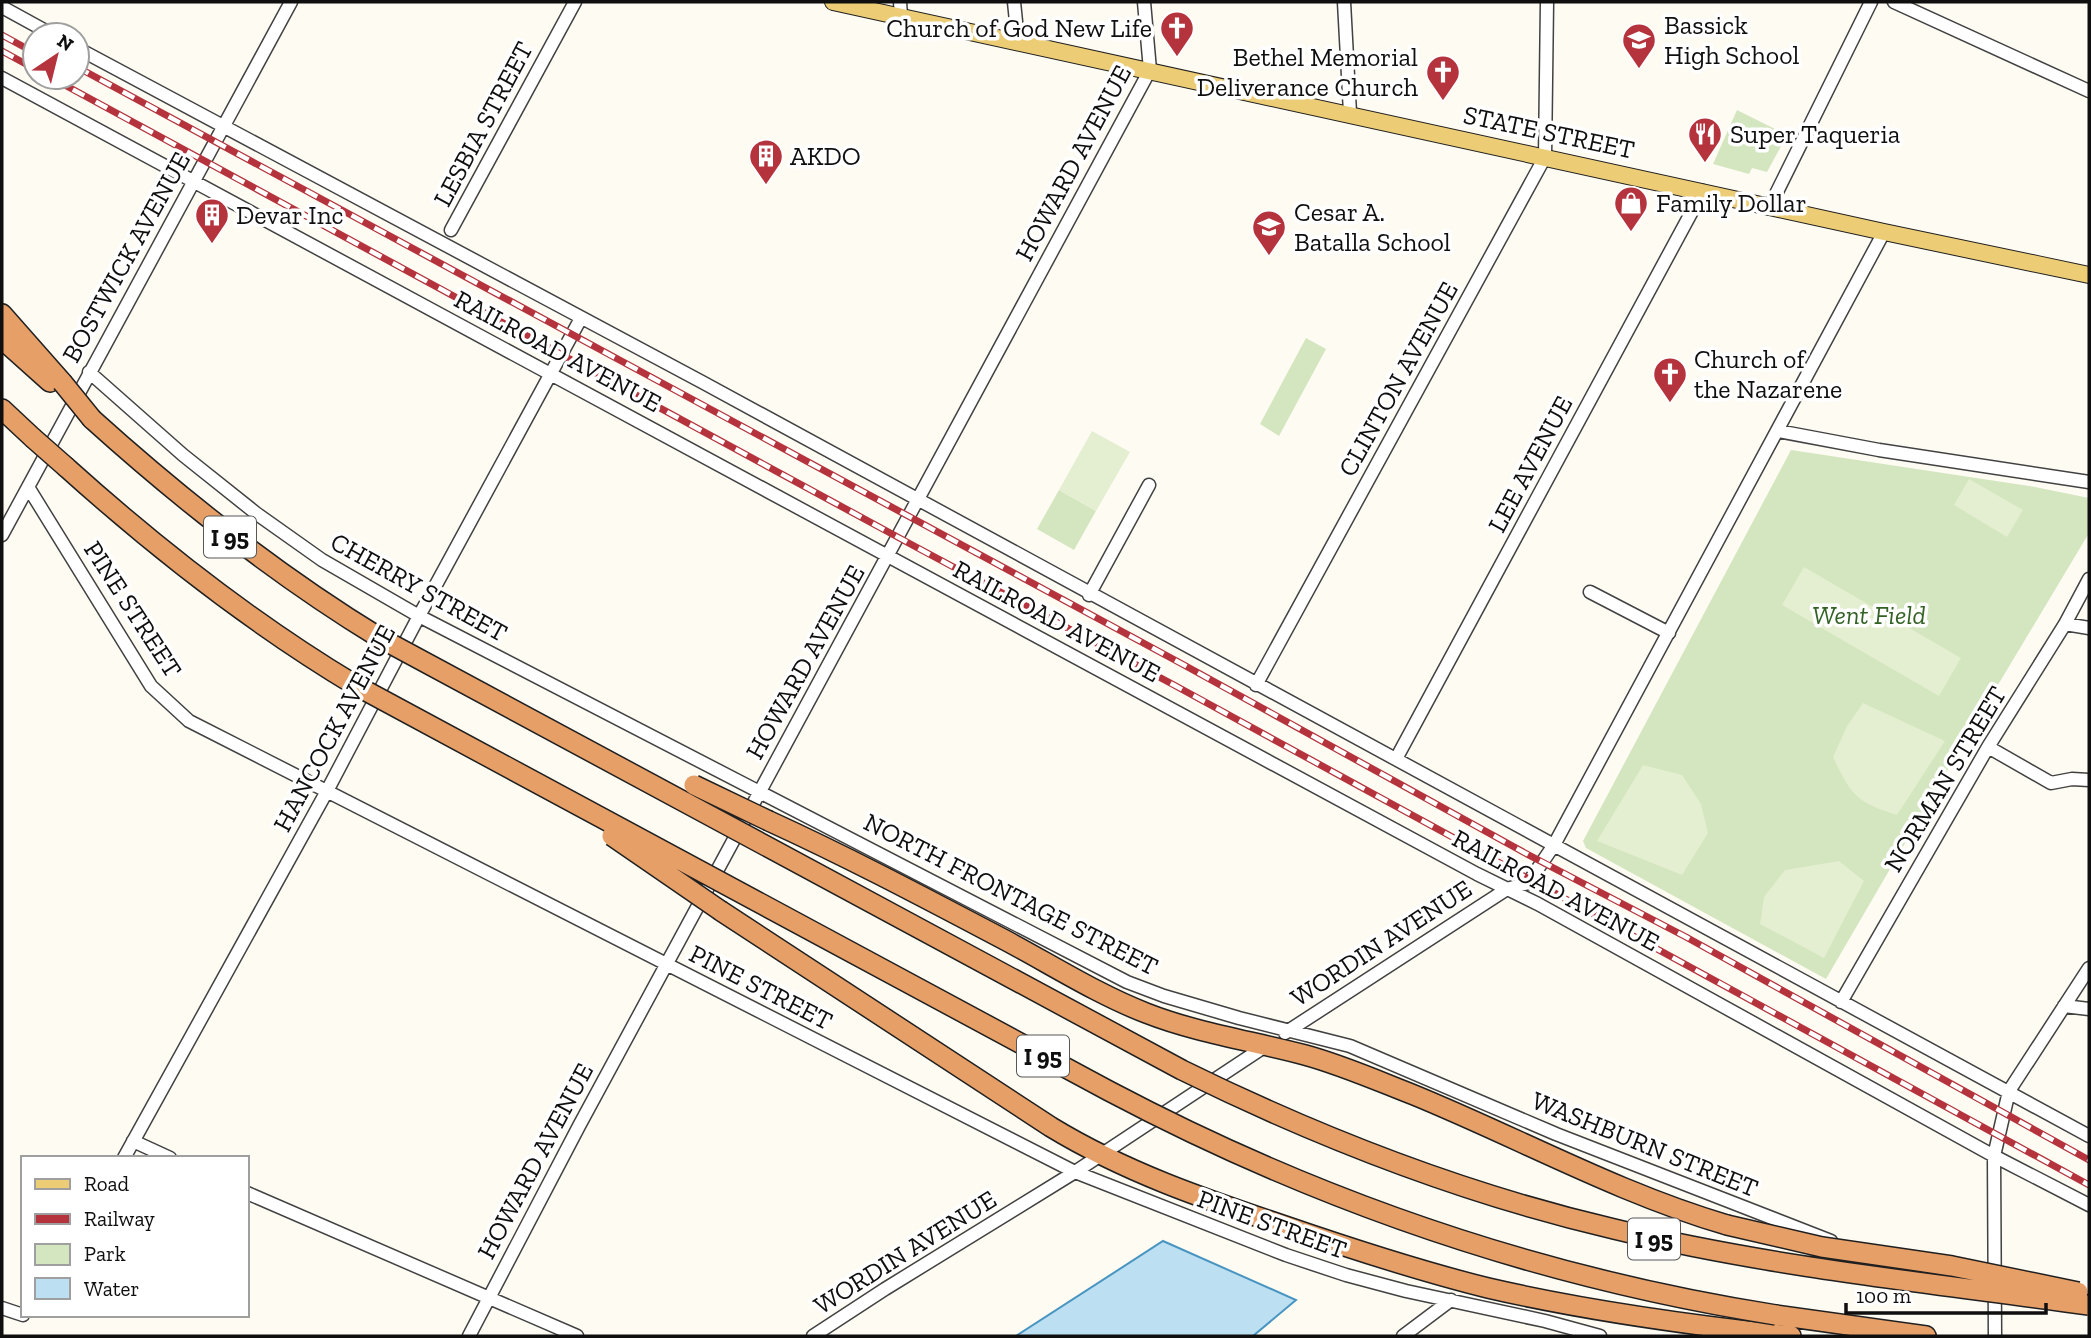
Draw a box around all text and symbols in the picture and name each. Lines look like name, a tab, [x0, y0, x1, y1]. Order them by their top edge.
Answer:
church icon: Church of God New Life	[1158, 9, 1196, 58]
place label: Bassick High School	[1664, 9, 1799, 71]
place label: Church of God New Life	[886, 12, 1152, 44]
north arrow	[21, 21, 91, 91]
school or university icon: Bassick High School	[1620, 21, 1658, 70]
text: N	[53, 29, 78, 56]
street label: LESBIA STREET	[426, 36, 540, 212]
place label: Bethel Memorial Deliverance Church	[1197, 41, 1418, 103]
church icon: Bethel Memorial Deliverance Church	[1424, 53, 1462, 102]
street label: HOWARD AVENUE	[1008, 60, 1138, 266]
street label: STATE STREET	[1461, 98, 1637, 166]
restaurant icon: Super Taqueria	[1686, 115, 1724, 164]
place label: Super Taqueria	[1730, 118, 1901, 150]
building icon: AKDO	[747, 137, 785, 186]
place label: AKDO	[790, 140, 861, 172]
street label: BOSTWICK AVENUE	[55, 146, 197, 368]
shop icon: Family Dollar	[1612, 184, 1650, 233]
place label: Family Dollar	[1656, 187, 1807, 219]
building icon: Devar Inc	[193, 196, 231, 245]
place label: Cesar A. Batalla School	[1294, 196, 1451, 258]
place label: Devar Inc	[236, 199, 344, 231]
school or university icon: Cesar A. Batalla School	[1250, 208, 1288, 257]
street label: CLINTON AVENUE	[1331, 276, 1465, 482]
street label: RAILROAD AVENUE	[449, 283, 667, 419]
place label: Church of the Nazarene	[1694, 343, 1842, 405]
church icon: Church of the Nazarene	[1651, 355, 1689, 404]
street label: LEE AVENUE	[1481, 390, 1579, 538]
road number: I 95	[204, 516, 256, 558]
street label: CHERRY STREET	[325, 525, 513, 649]
street label: PINE STREET	[77, 535, 189, 683]
street label: RAILROAD AVENUE	[948, 553, 1166, 689]
street label: HOWARD AVENUE	[738, 559, 872, 765]
park label: Went Field	[1812, 599, 1926, 631]
street label: HANCOCK AVENUE	[266, 619, 402, 837]
street label: NORMAN STREET	[1877, 680, 2013, 878]
street label: NORTH FRONTAGE STREET	[859, 806, 1163, 982]
street label: RAILROAD AVENUE	[1447, 822, 1665, 958]
street label: WORDIN AVENUE	[1284, 873, 1478, 1013]
street label: PINE STREET	[684, 937, 838, 1037]
road number: I 95	[1017, 1036, 1069, 1076]
street label: HOWARD AVENUE	[470, 1058, 600, 1264]
street label: WASHBURN STREET	[1527, 1084, 1763, 1204]
legend	[21, 1156, 248, 1317]
text: Road	[84, 1171, 130, 1196]
street label: PINE STREET	[1193, 1182, 1351, 1266]
street label: WORDIN AVENUE	[808, 1183, 1002, 1321]
text: Railway	[84, 1206, 155, 1231]
road number: I 95	[1628, 1218, 1680, 1260]
text: Park	[84, 1241, 126, 1266]
scale bar	[1846, 1272, 2046, 1316]
text: Water	[84, 1276, 139, 1301]
text: 100 m	[1856, 1283, 1911, 1308]

